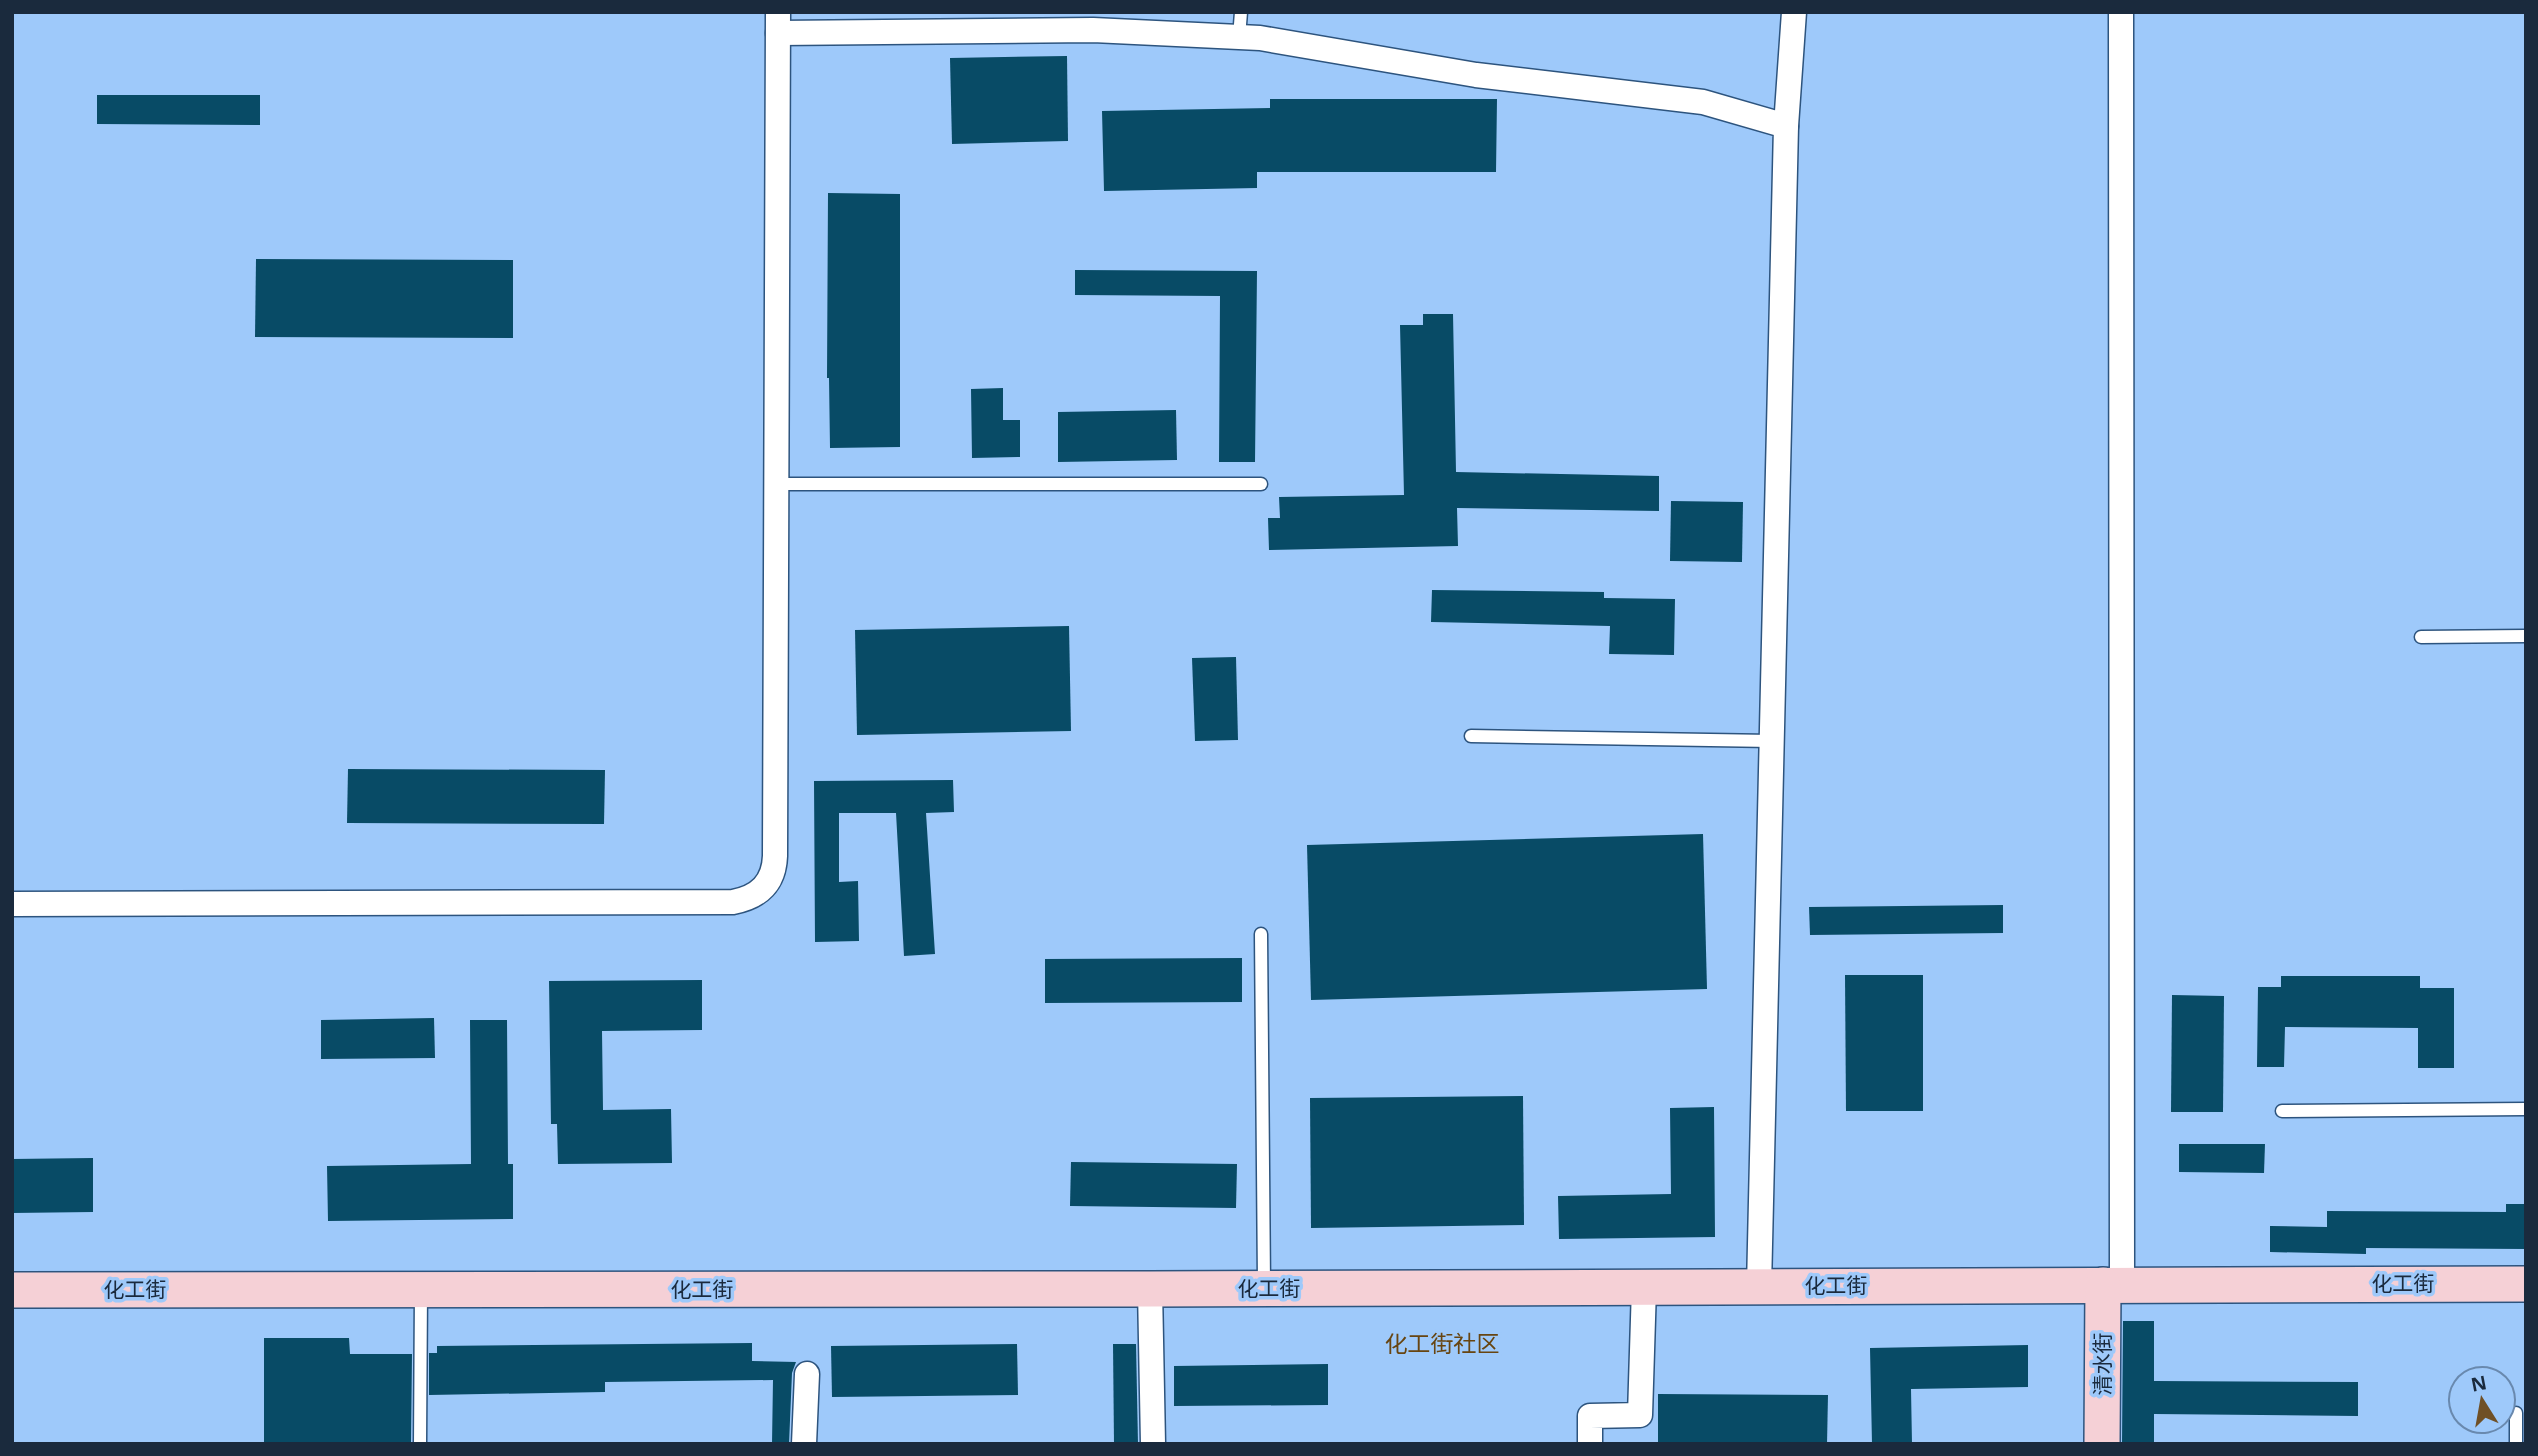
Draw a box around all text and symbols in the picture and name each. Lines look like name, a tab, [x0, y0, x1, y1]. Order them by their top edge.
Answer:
street label: 化工街	[2372, 1269, 2435, 1297]
street label: 化工街	[1805, 1271, 1868, 1299]
street label: 化工街	[1238, 1274, 1301, 1302]
street label: 化工街	[104, 1275, 167, 1303]
street label: 化工街	[671, 1275, 734, 1303]
district label: 化工街社区	[1385, 1327, 1500, 1359]
street label: 清水街	[2088, 1333, 2116, 1396]
north arrow	[2447, 1365, 2517, 1435]
text: N	[2469, 1369, 2489, 1398]

